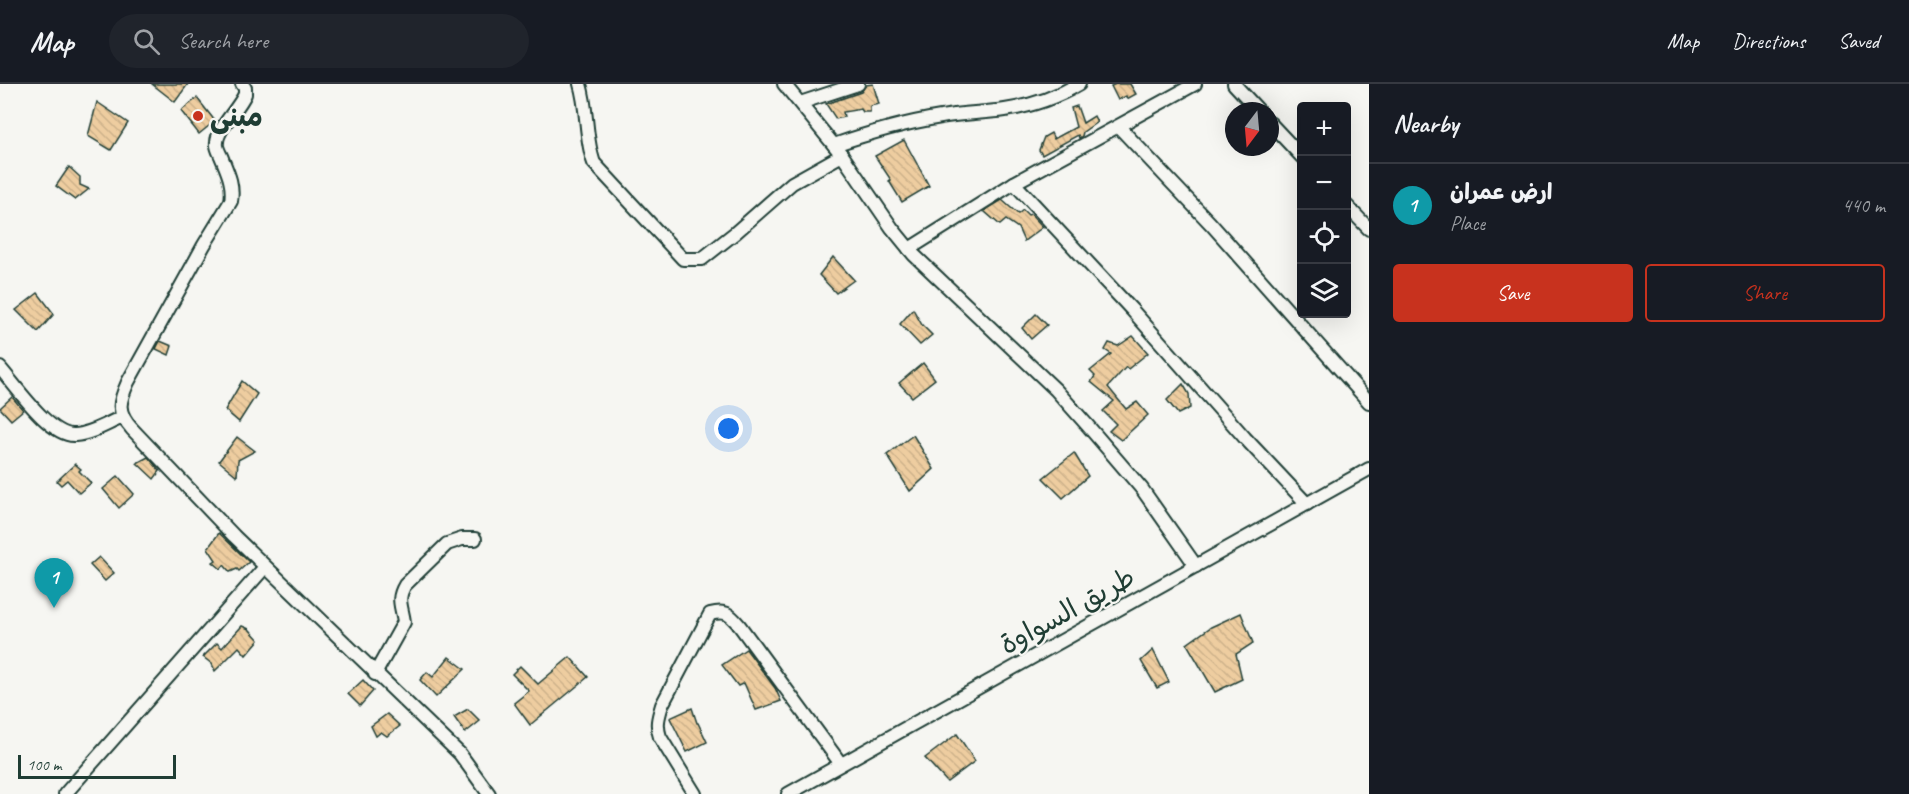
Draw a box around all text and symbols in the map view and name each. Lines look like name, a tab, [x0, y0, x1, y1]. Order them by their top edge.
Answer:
search box	[109, 14, 529, 68]
text: Map	[30, 24, 73, 59]
icon: search	[130, 25, 163, 58]
text: Search here	[178, 27, 268, 55]
text: Map	[1667, 28, 1699, 54]
text: Directions	[1732, 28, 1805, 54]
text: Saved	[1838, 28, 1879, 54]
place label: مبنى	[210, 99, 263, 135]
north arrow	[1225, 102, 1279, 156]
map controls	[1297, 102, 1351, 318]
button: +	[1297, 102, 1351, 156]
text: Nearby	[1393, 107, 1458, 140]
marker: مبنى	[191, 109, 205, 123]
button: −	[1297, 156, 1351, 210]
text: ارض عمران	[1450, 178, 1552, 206]
text: 1	[1408, 193, 1417, 218]
text: 440 m	[1842, 193, 1885, 218]
button: locate	[1297, 210, 1351, 264]
text: Place	[1450, 211, 1485, 236]
button: layers	[1297, 264, 1351, 318]
button: Save	[1393, 264, 1633, 322]
button: Share	[1645, 264, 1885, 322]
your location	[714, 414, 743, 443]
pin: 1	[34, 558, 74, 608]
street label: طريق السواوة	[993, 559, 1141, 662]
scale bar	[18, 752, 176, 780]
text: 100 m	[27, 755, 61, 775]

